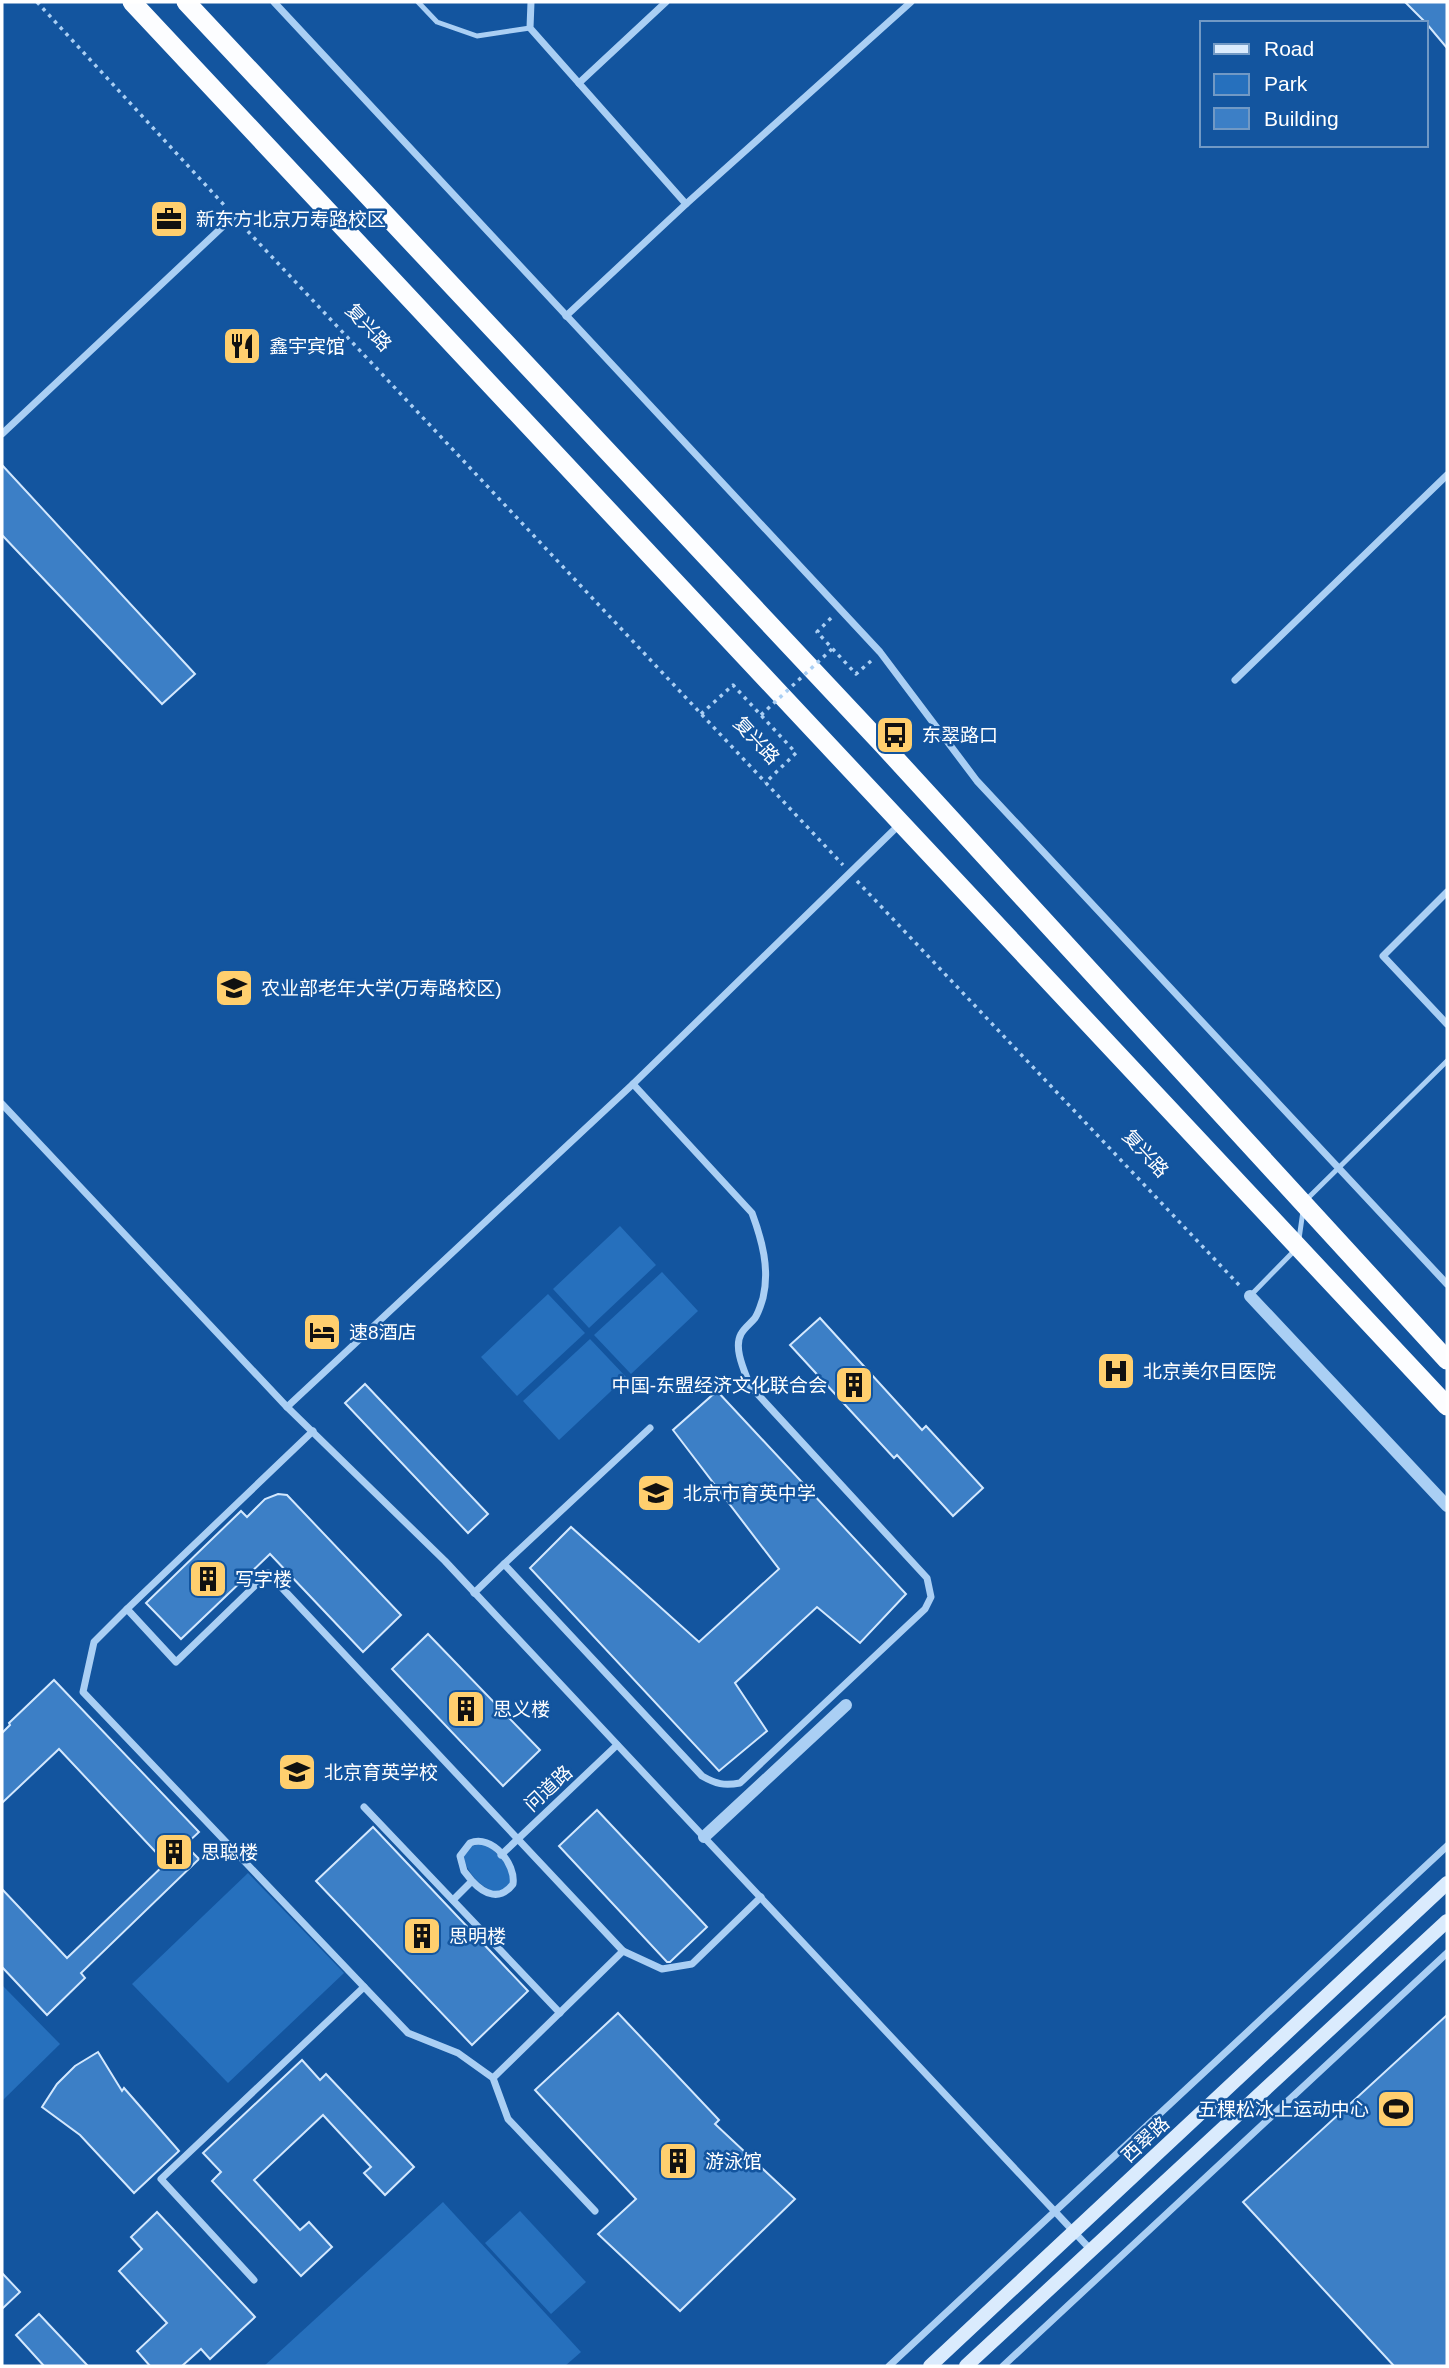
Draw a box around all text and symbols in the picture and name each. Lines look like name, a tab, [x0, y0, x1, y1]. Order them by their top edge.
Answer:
legend	[1200, 21, 1428, 147]
text: Road	[1264, 37, 1314, 60]
text: Park	[1264, 72, 1308, 95]
text: Building	[1264, 107, 1339, 130]
office icon: 新东方北京万寿路校区	[148, 198, 190, 240]
place label: 新东方北京万寿路校区	[196, 209, 386, 230]
street label: 复兴路	[342, 299, 396, 355]
restaurant icon: 鑫宇宾馆	[221, 325, 263, 367]
place label: 鑫宇宾馆	[269, 336, 345, 357]
street label: 复兴路	[730, 712, 784, 768]
bus stop icon: 东翠路口	[874, 714, 916, 756]
place label: 东翠路口	[922, 725, 998, 746]
school or university icon: 农业部老年大学(万寿路校区)	[213, 967, 255, 1009]
place label: 农业部老年大学(万寿路校区)	[261, 978, 502, 999]
street label: 复兴路	[1119, 1125, 1173, 1181]
hotel icon: 速8酒店	[301, 1311, 343, 1353]
place label: 速8酒店	[349, 1322, 417, 1343]
hospital icon: 北京美尔目医院	[1095, 1350, 1137, 1392]
place label: 北京美尔目医院	[1143, 1361, 1276, 1382]
building icon: 中国-东盟经济文化联合会	[833, 1364, 875, 1406]
place label: 中国-东盟经济文化联合会	[612, 1375, 827, 1396]
school or university icon: 北京市育英中学	[635, 1472, 677, 1514]
place label: 北京市育英中学	[683, 1483, 816, 1504]
building icon: 写字楼	[187, 1558, 229, 1600]
place label: 写字楼	[235, 1569, 292, 1590]
building icon: 思义楼	[445, 1688, 487, 1730]
place label: 思义楼	[493, 1699, 550, 1720]
school or university icon: 北京育英学校	[276, 1751, 318, 1793]
street label: 问道路	[520, 1761, 576, 1815]
place label: 北京育英学校	[324, 1762, 438, 1783]
building icon: 思聪楼	[153, 1831, 195, 1873]
place label: 思聪楼	[201, 1842, 258, 1863]
building icon: 思明楼	[401, 1915, 443, 1957]
place label: 思明楼	[449, 1926, 506, 1947]
sports icon: 五棵松冰上运动中心	[1375, 2088, 1417, 2130]
place label: 五棵松冰上运动中心	[1198, 2099, 1369, 2120]
street label: 西翠路	[1117, 2112, 1173, 2166]
building icon: 游泳馆	[657, 2140, 699, 2182]
place label: 游泳馆	[705, 2151, 762, 2172]

